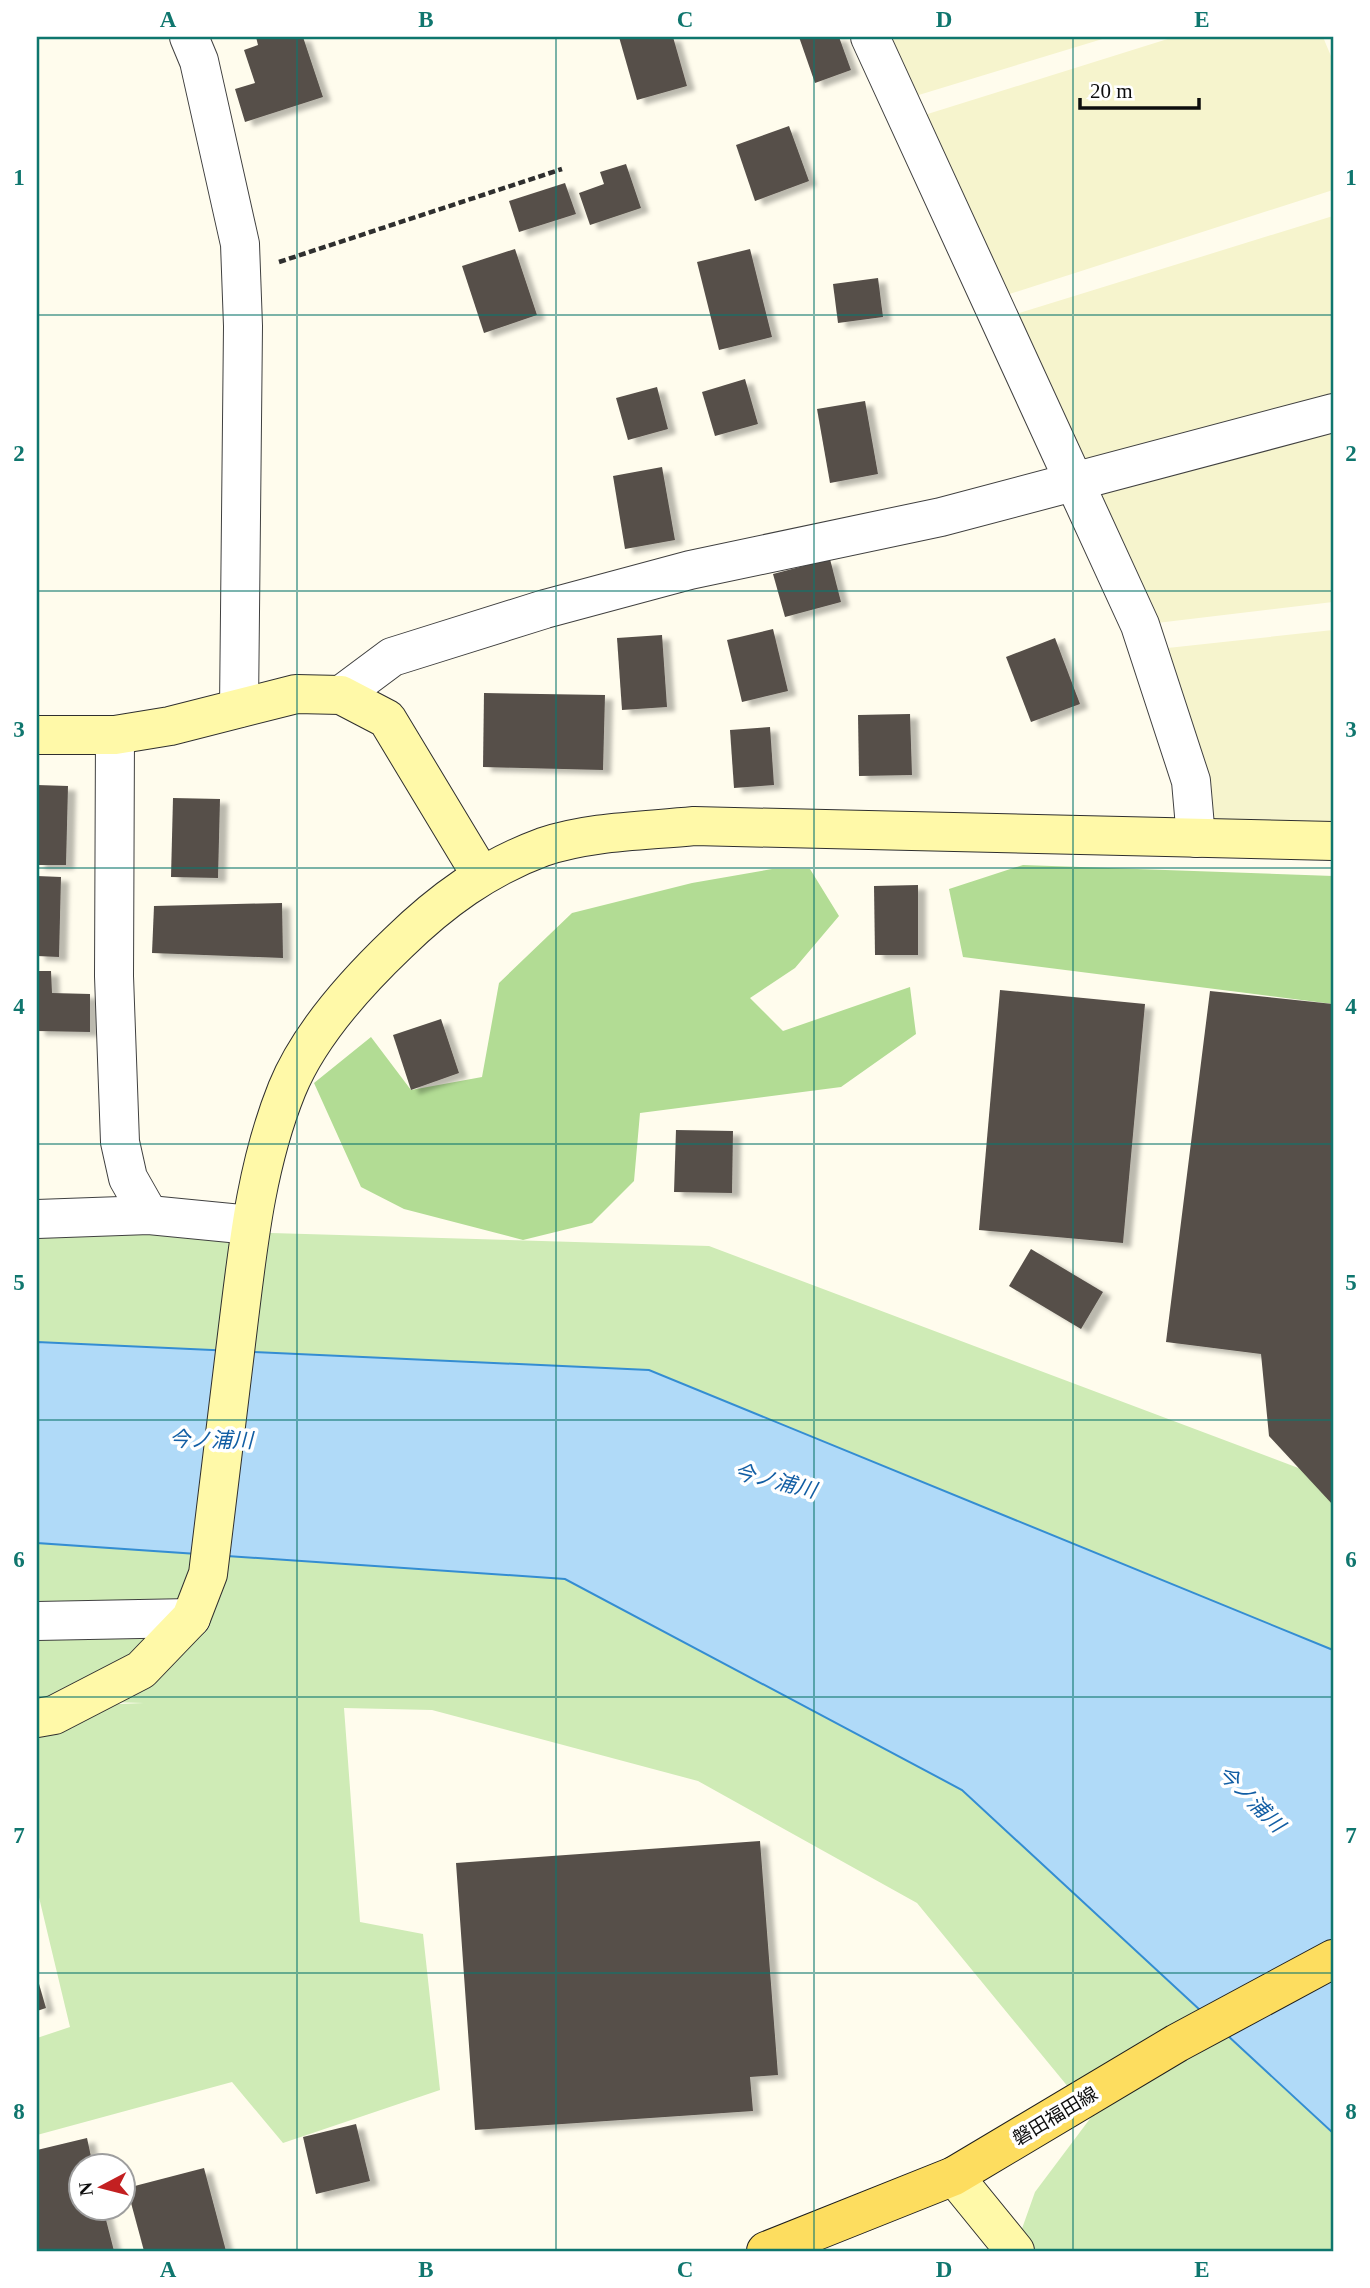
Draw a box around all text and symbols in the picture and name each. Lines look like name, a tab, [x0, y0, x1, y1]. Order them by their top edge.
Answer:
text: A	[160, 7, 177, 32]
text: B	[418, 7, 434, 32]
text: C	[677, 7, 693, 32]
text: D	[936, 7, 952, 32]
text: E	[1194, 7, 1210, 32]
scale bar	[1080, 66, 1198, 110]
text: 20 m	[1090, 79, 1133, 103]
text: 1	[13, 165, 25, 190]
text: 1	[1345, 165, 1357, 190]
text: 2	[13, 441, 25, 466]
text: 2	[1345, 441, 1357, 466]
text: 3	[13, 717, 25, 742]
text: 3	[1345, 717, 1357, 742]
text: 4	[13, 994, 25, 1019]
text: 4	[1345, 994, 1357, 1019]
text: 5	[13, 1270, 25, 1295]
text: 5	[1345, 1270, 1357, 1295]
water label: 今ノ浦川	[169, 1427, 255, 1453]
water label: 今ノ浦川	[731, 1459, 821, 1503]
text: 6	[13, 1547, 25, 1572]
text: 6	[1345, 1547, 1357, 1572]
water label: 今ノ浦川	[1213, 1761, 1291, 1839]
text: 7	[13, 1823, 25, 1848]
text: 7	[1345, 1823, 1357, 1848]
street label: 磐田福田線	[1009, 2083, 1101, 2149]
text: 8	[13, 2099, 25, 2124]
text: 8	[1345, 2099, 1357, 2124]
north arrow	[66, 2152, 136, 2222]
text: N	[74, 2181, 97, 2197]
text: A	[160, 2257, 177, 2282]
text: B	[418, 2257, 434, 2282]
text: C	[677, 2257, 693, 2282]
text: D	[936, 2257, 952, 2282]
text: E	[1194, 2257, 1210, 2282]

